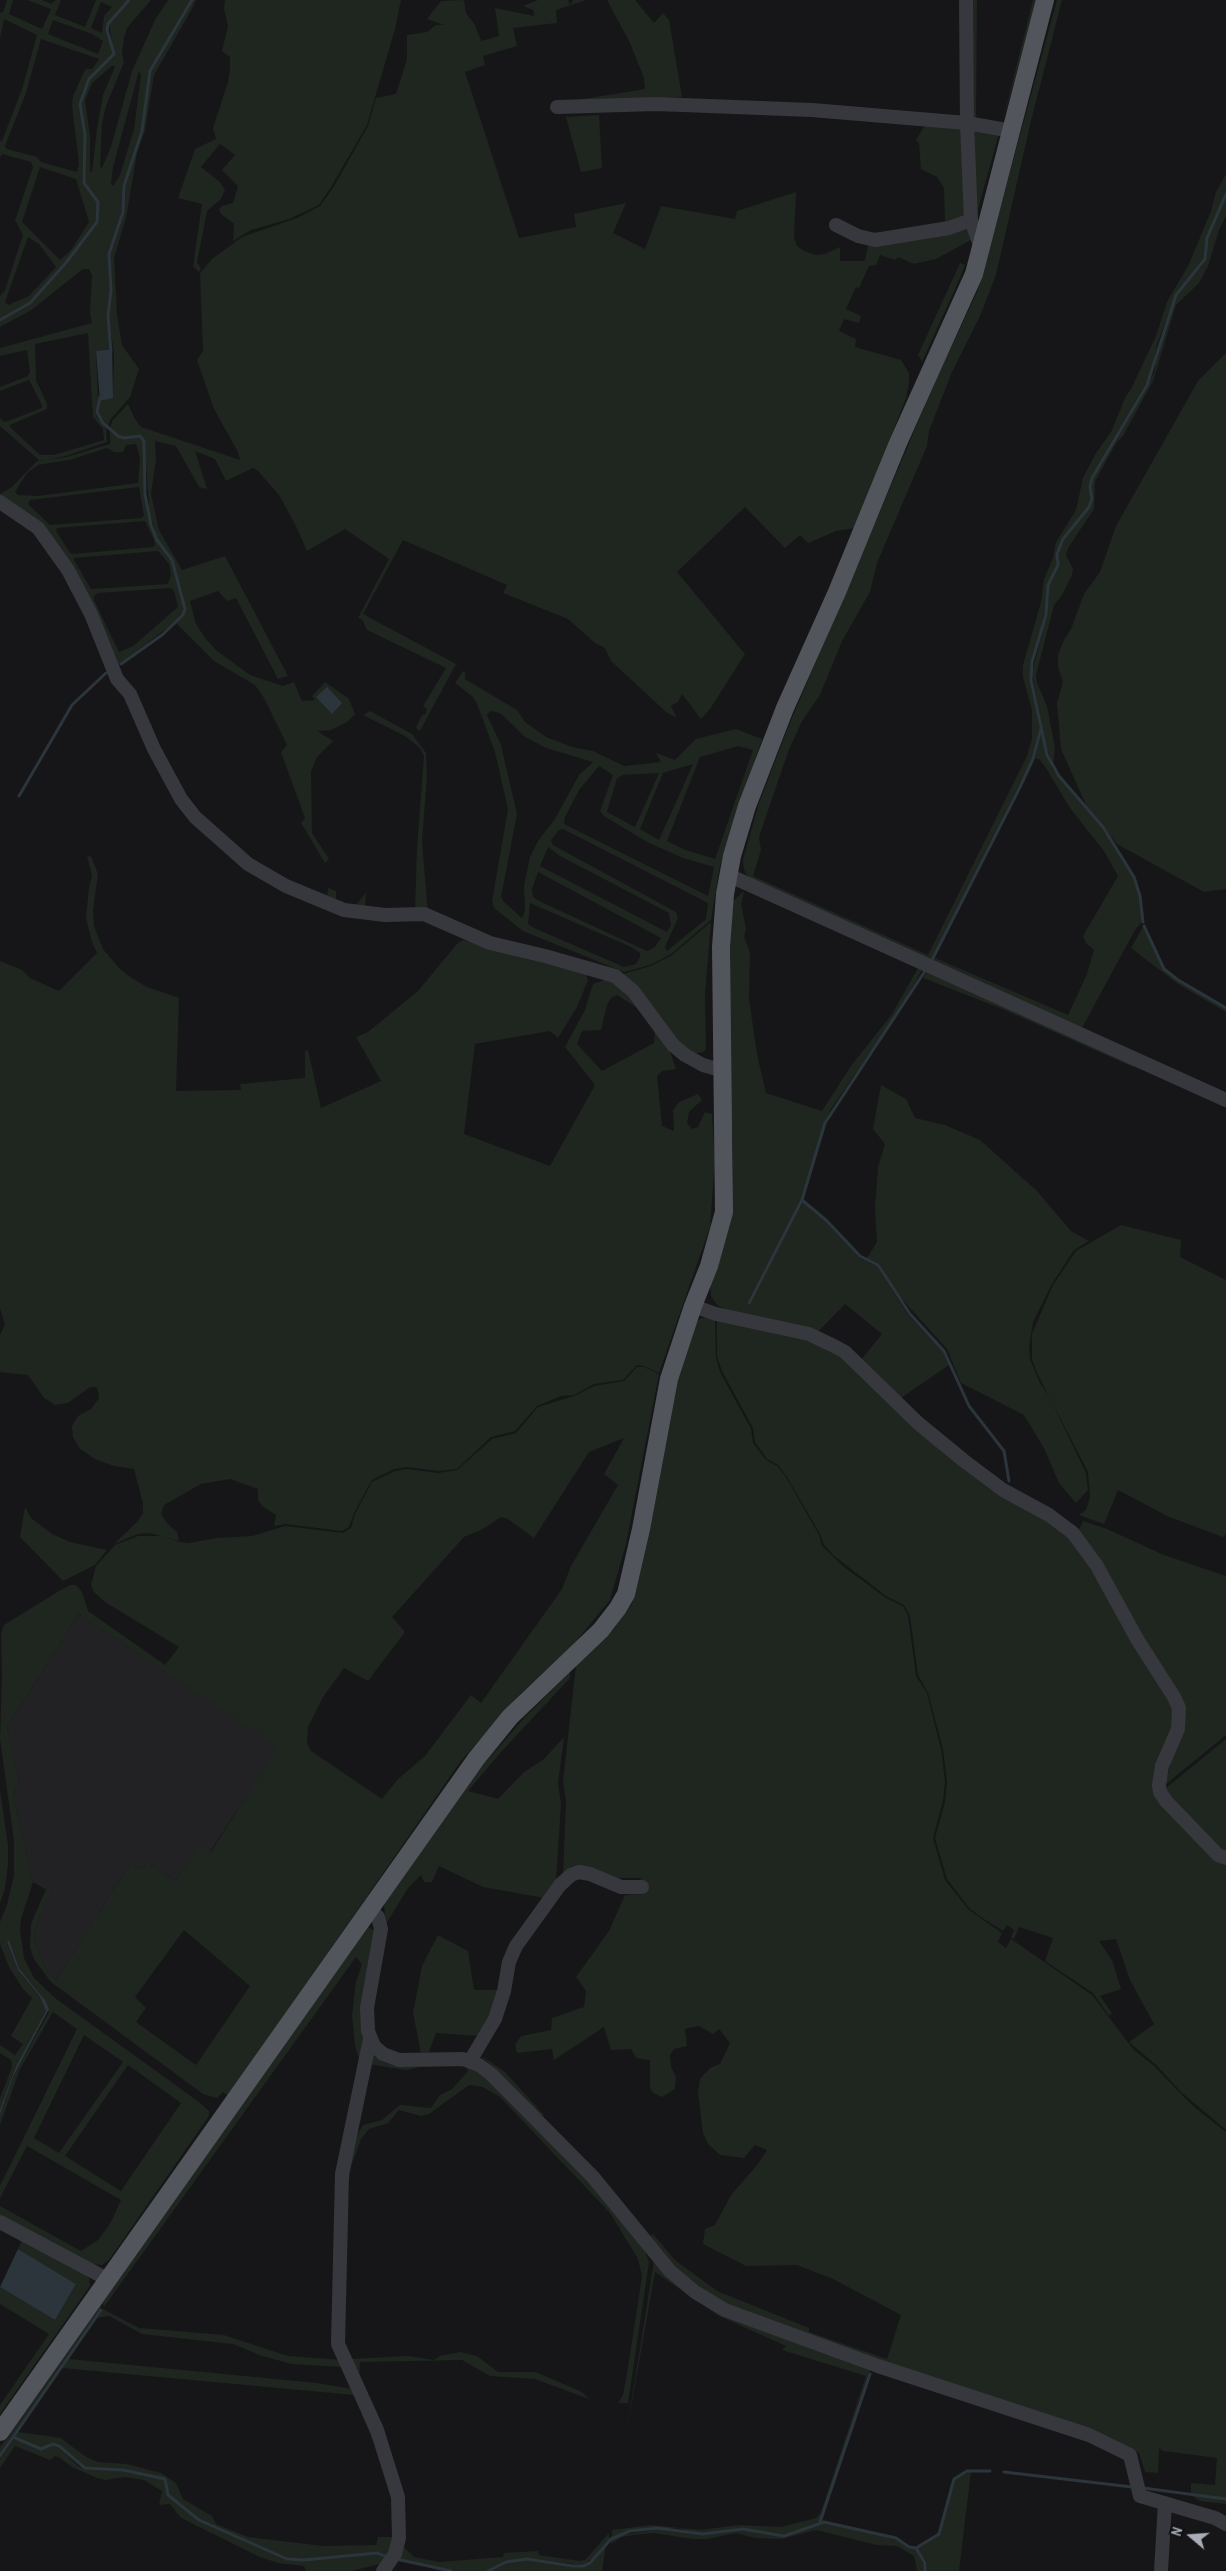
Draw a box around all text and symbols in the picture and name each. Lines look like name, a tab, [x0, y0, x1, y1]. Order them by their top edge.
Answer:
north arrow	[1166, 2511, 1216, 2561]
text: N	[1167, 2525, 1187, 2538]

